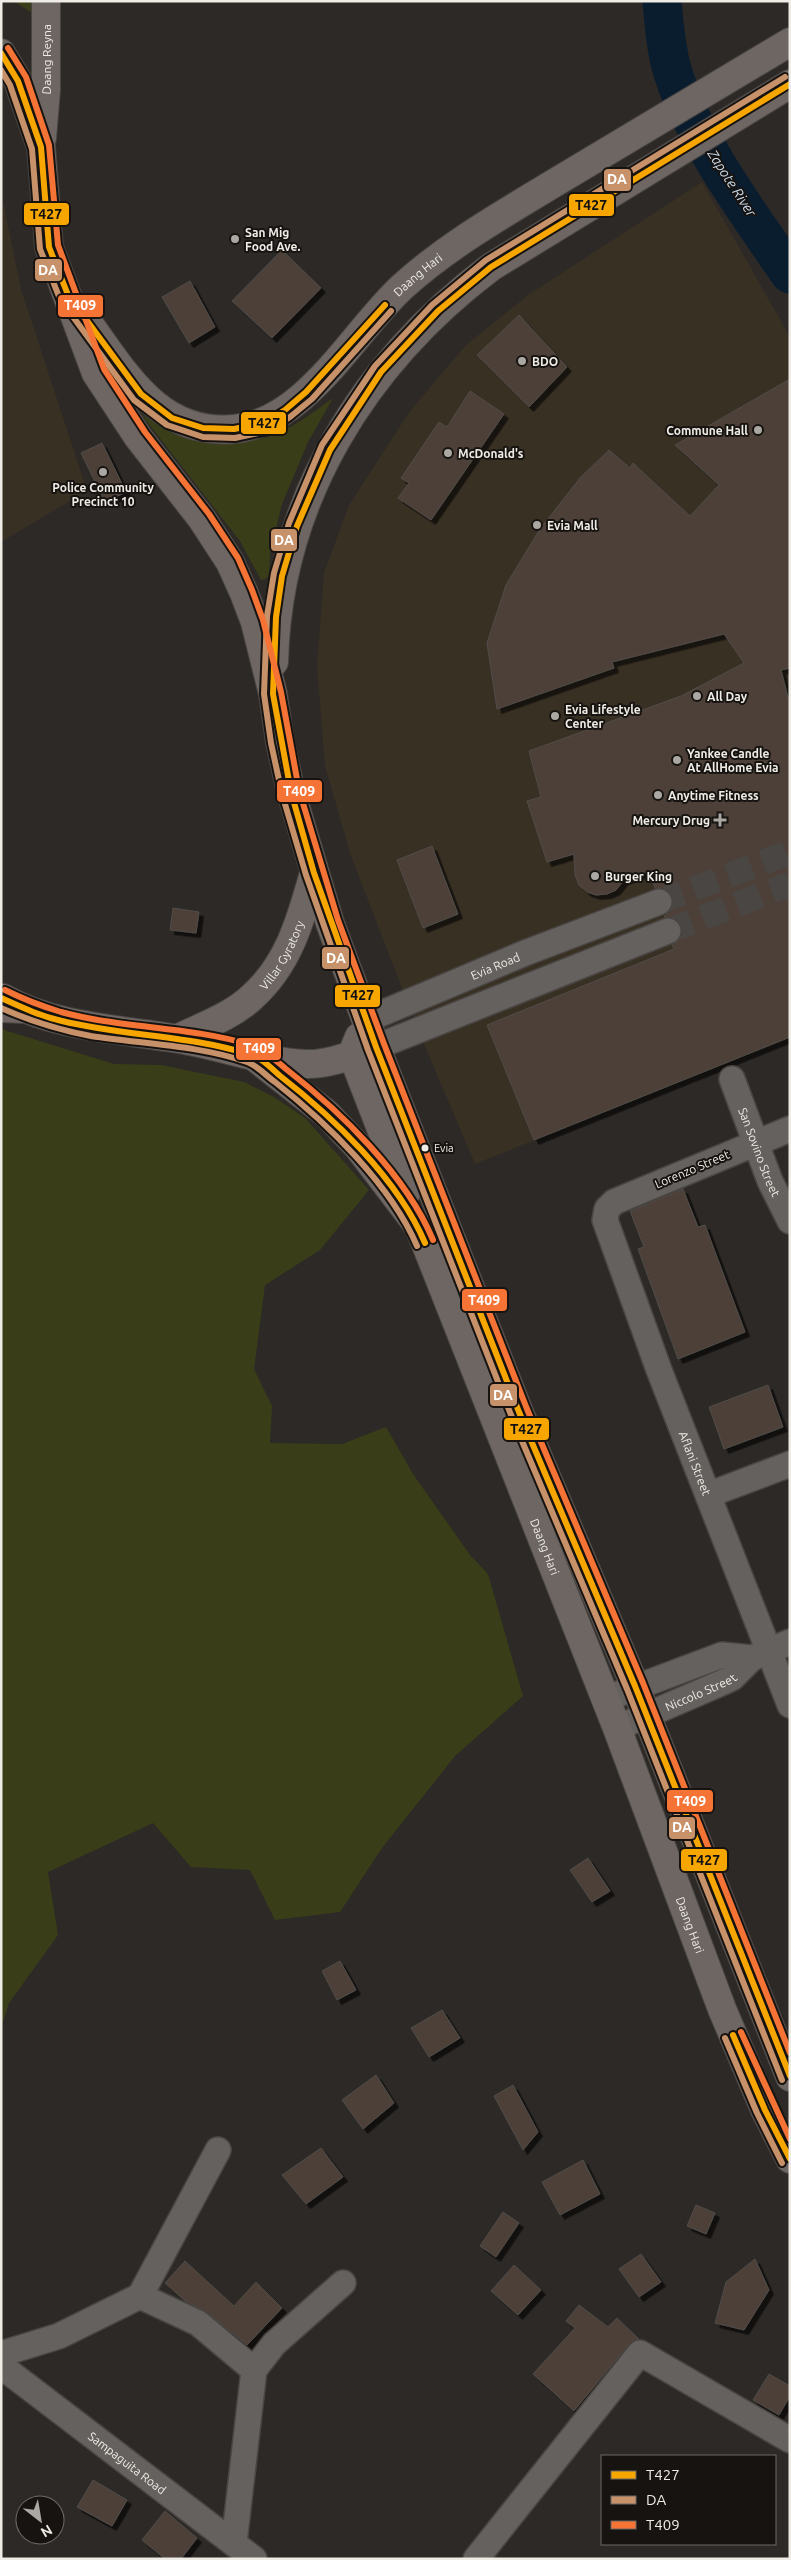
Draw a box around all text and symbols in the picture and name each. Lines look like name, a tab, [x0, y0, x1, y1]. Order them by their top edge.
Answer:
street label: Daang Reyna	[39, 24, 53, 95]
water label: Zapote River	[704, 146, 760, 220]
line badge: DA	[603, 168, 632, 192]
text: DA	[607, 171, 627, 187]
line badge: T427	[568, 193, 615, 217]
text: T427	[575, 197, 607, 213]
line badge: T427	[23, 202, 70, 226]
text: T427	[30, 206, 62, 222]
place label: San Mig Food Ave.	[245, 226, 300, 253]
marker: San Mig Food Ave.	[229, 233, 241, 245]
street label: Daang Hari	[391, 250, 444, 298]
line badge: DA	[34, 258, 63, 282]
text: DA	[38, 262, 58, 278]
line badge: T409	[57, 294, 104, 318]
text: T409	[64, 297, 96, 313]
marker: BDO	[516, 355, 528, 367]
place label: BDO	[532, 355, 558, 368]
line badge: T427	[240, 411, 287, 435]
text: T427	[248, 415, 280, 431]
place label: Commune Hall	[666, 424, 748, 437]
marker: Commune Hall	[752, 424, 764, 436]
marker: McDonald's	[442, 447, 454, 459]
place label: McDonald's	[458, 447, 524, 460]
marker: Police Community Precinct 10	[97, 466, 109, 478]
place label: Police Community Precinct 10	[52, 481, 154, 508]
marker: Evia Mall	[531, 519, 543, 531]
place label: Evia Mall	[547, 519, 598, 532]
line badge: DA	[270, 528, 298, 552]
text: DA	[274, 532, 294, 548]
marker: All Day	[691, 690, 703, 702]
place label: All Day	[707, 690, 748, 703]
place label: Evia Lifestyle Center	[565, 703, 641, 730]
marker: Evia Lifestyle Center	[549, 710, 561, 722]
place label: Yankee Candle At AllHome Evia	[687, 747, 779, 774]
marker: Yankee Candle At AllHome Evia	[671, 754, 683, 766]
line badge: T409	[276, 779, 323, 803]
text: T409	[283, 783, 315, 799]
marker: Anytime Fitness	[652, 789, 664, 801]
place label: Anytime Fitness	[668, 789, 759, 802]
place label: Mercury Drug	[632, 814, 710, 827]
marker: Mercury Drug	[714, 814, 726, 826]
marker: Burger King	[589, 870, 601, 882]
place label: Burger King	[605, 870, 672, 883]
street label: Villar Gyratory	[257, 918, 306, 992]
line badge: DA	[321, 946, 350, 970]
text: DA	[326, 950, 346, 966]
street label: Evia Road	[469, 950, 521, 982]
line badge: T427	[334, 984, 381, 1008]
text: T427	[342, 987, 374, 1003]
line badge: T409	[235, 1037, 282, 1061]
text: T409	[243, 1040, 275, 1056]
street label: San Sovino Street	[737, 1106, 783, 1199]
place label: Evia	[434, 1142, 454, 1154]
marker: Evia	[420, 1143, 430, 1153]
street label: Lorenzo Street	[653, 1147, 732, 1191]
line badge: T409	[461, 1288, 508, 1312]
text: T409	[468, 1292, 500, 1308]
line badge: DA	[489, 1383, 518, 1407]
text: DA	[493, 1387, 513, 1403]
line badge: T427	[503, 1417, 550, 1441]
text: T427	[510, 1421, 542, 1437]
street label: Aflani Street	[677, 1429, 714, 1497]
street label: Daang Hari	[528, 1517, 562, 1577]
street label: Niccolo Street	[663, 1671, 739, 1713]
line badge: T409	[666, 1789, 714, 1813]
text: T409	[674, 1793, 706, 1809]
line badge: DA	[668, 1816, 696, 1840]
text: DA	[672, 1819, 692, 1835]
line badge: T427	[680, 1848, 728, 1872]
text: T427	[688, 1852, 720, 1868]
street label: Daang Hari	[674, 1895, 707, 1955]
street label: Sampaguita Road	[86, 2429, 169, 2496]
legend	[601, 2455, 776, 2545]
text: T427	[646, 2466, 680, 2483]
text: DA	[646, 2491, 666, 2508]
north arrow	[15, 2495, 65, 2545]
text: T409	[646, 2516, 680, 2533]
text: N	[38, 2522, 55, 2541]

